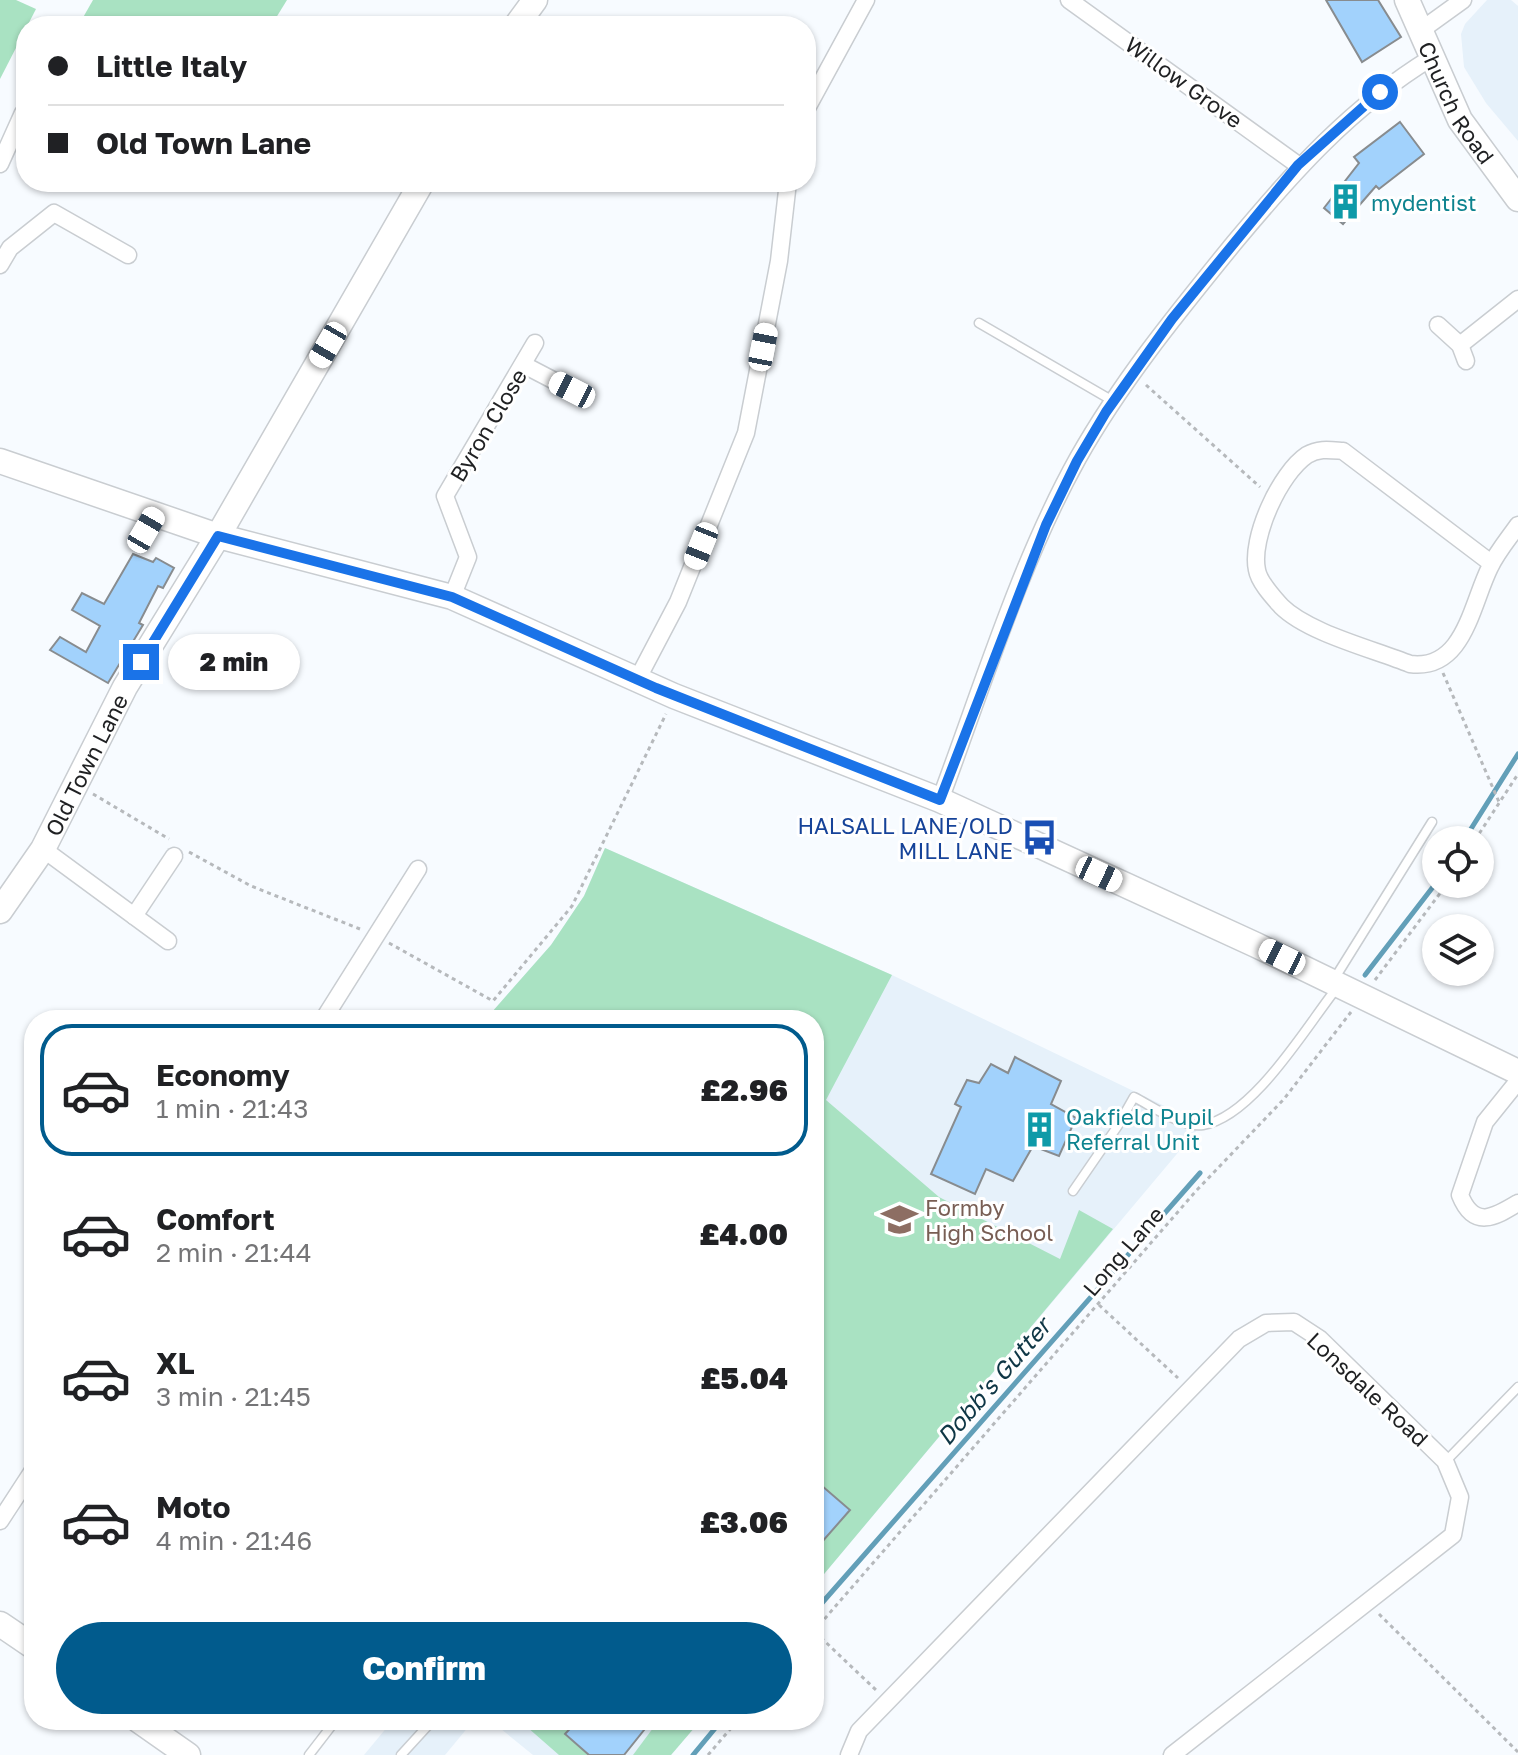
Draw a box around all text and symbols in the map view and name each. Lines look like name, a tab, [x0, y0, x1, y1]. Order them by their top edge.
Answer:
street label: Willow Grove	[1120, 30, 1248, 134]
street label: Church Road	[1413, 37, 1501, 169]
text: Little Italy	[96, 48, 247, 84]
route start	[1362, 74, 1398, 110]
text: Old Town Lane	[96, 125, 311, 161]
building icon: mydentist	[1326, 183, 1364, 221]
place label: mydentist	[1371, 189, 1477, 216]
car	[306, 318, 350, 372]
car	[747, 321, 779, 373]
street label: Byron Close	[444, 364, 532, 486]
car	[545, 368, 599, 412]
car	[124, 503, 168, 557]
car	[681, 519, 721, 573]
callout: 2 min	[169, 634, 301, 690]
route end	[123, 644, 159, 680]
text: 2 min	[200, 646, 268, 677]
street label: Old Town Lane	[39, 689, 133, 840]
place label: HALSALL LANE/OLD MILL LANE	[797, 812, 1013, 864]
bus stop icon: HALSALL LANE/OLD MILL LANE	[1020, 819, 1058, 857]
map controls	[1422, 826, 1494, 986]
button: locate	[1422, 826, 1494, 898]
car	[1072, 853, 1126, 895]
button: layers	[1422, 914, 1494, 986]
car	[1255, 936, 1309, 978]
icon: car	[60, 1054, 132, 1126]
text: Economy	[156, 1057, 290, 1093]
text: £2.96	[701, 1072, 788, 1108]
text: 1 min · 21:43	[156, 1093, 308, 1124]
place label: Oakfield Pupil Referral Unit	[1066, 1103, 1214, 1155]
building icon: Oakfield Pupil Referral Unit	[1021, 1110, 1059, 1148]
place label: Formby High School	[925, 1194, 1053, 1246]
icon: car	[60, 1198, 132, 1270]
text: Comfort	[156, 1201, 275, 1237]
school or university icon: Formby High School	[880, 1201, 918, 1239]
street label: Long Lane	[1077, 1201, 1169, 1301]
text: £4.00	[700, 1216, 788, 1252]
text: 2 min · 21:44	[156, 1237, 312, 1268]
water label: Dobb's Gutter	[930, 1309, 1058, 1450]
street label: Lonsdale Road	[1302, 1326, 1434, 1452]
icon: car	[60, 1342, 132, 1414]
text: XL	[156, 1345, 195, 1381]
text: £5.04	[700, 1360, 788, 1396]
text: 3 min · 21:45	[156, 1381, 311, 1412]
icon: car	[60, 1486, 132, 1558]
text: Moto	[156, 1489, 231, 1525]
text: £3.06	[700, 1504, 788, 1540]
text: 4 min · 21:46	[156, 1525, 312, 1556]
button: Confirm	[56, 1622, 792, 1714]

